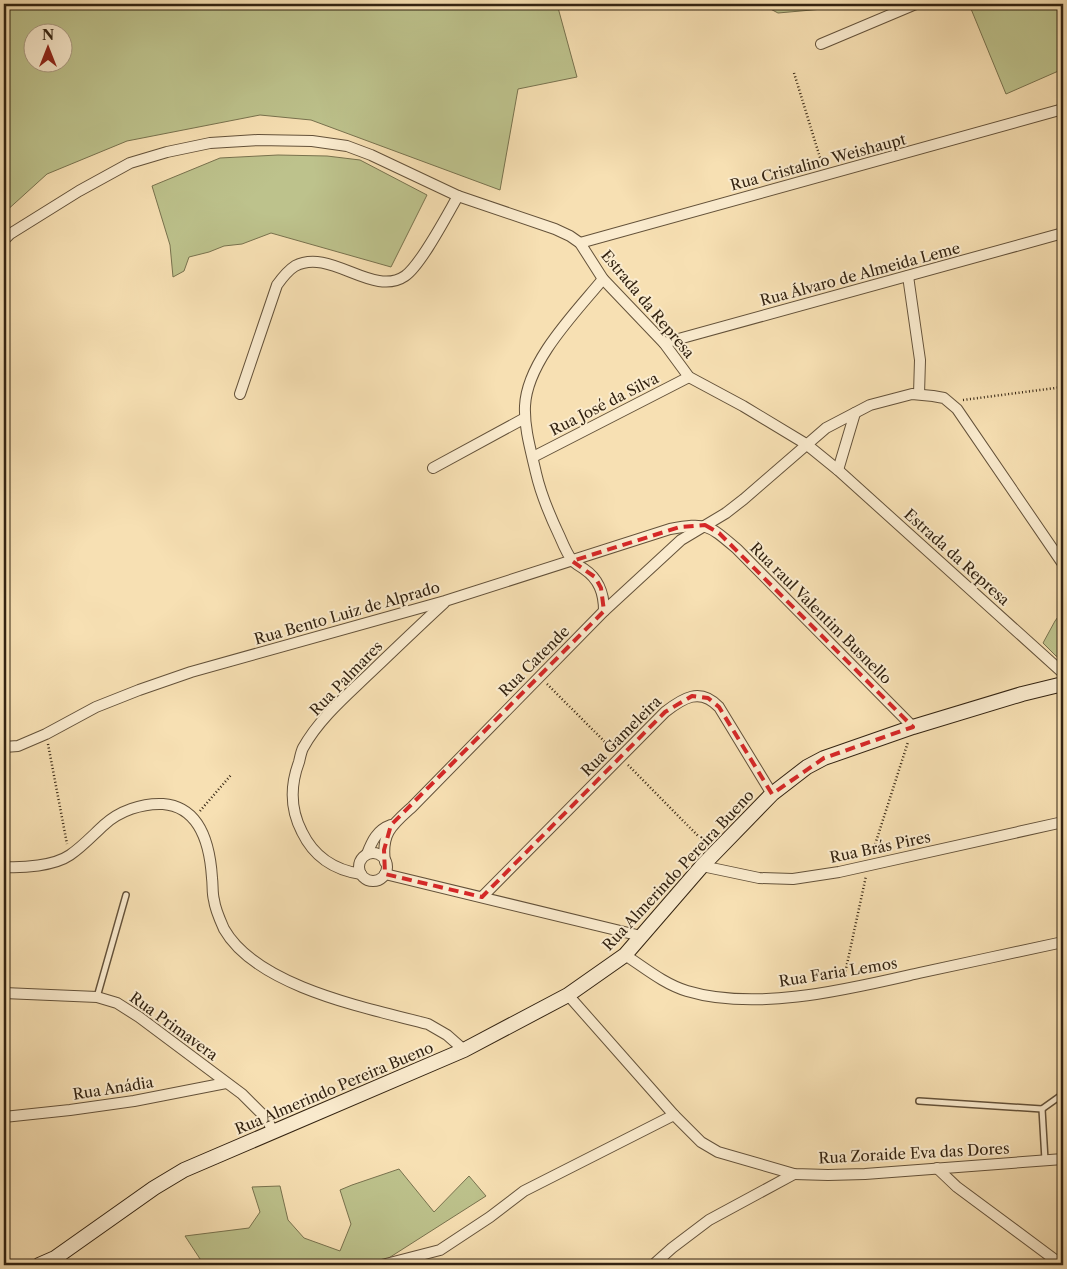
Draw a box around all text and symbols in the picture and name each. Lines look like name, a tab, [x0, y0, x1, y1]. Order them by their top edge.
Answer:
north arrow	[22, 22, 72, 72]
text: N	[42, 26, 54, 44]
street label: Rua Cristalino Weishaupt	[728, 129, 908, 195]
street label: Rua Álvaro de Almeida Leme	[758, 238, 962, 310]
street label: Estrada da Represa	[597, 246, 699, 362]
street label: Rua José da Silva	[546, 368, 662, 440]
street label: Estrada da Represa	[900, 505, 1014, 609]
street label: Rua raul Valentim Busnello	[746, 538, 896, 688]
street label: Rua Bento Luiz de Alprado	[252, 577, 442, 649]
street label: Rua Catende	[495, 622, 573, 700]
street label: Rua Palmares	[306, 637, 386, 719]
street label: Rua Gameleira	[577, 692, 665, 780]
street label: Rua Almerindo Pereira Bueno	[598, 785, 758, 955]
street label: Rua Brás Pires	[828, 827, 932, 867]
street label: Rua Faria Lemos	[777, 953, 899, 991]
street label: Rua Primavera	[126, 988, 222, 1064]
street label: Rua Almerindo Pereira Bueno	[232, 1038, 436, 1138]
street label: Rua Anádia	[71, 1072, 155, 1104]
street label: Rua Zoraide Eva das Dores	[818, 1139, 1010, 1167]

